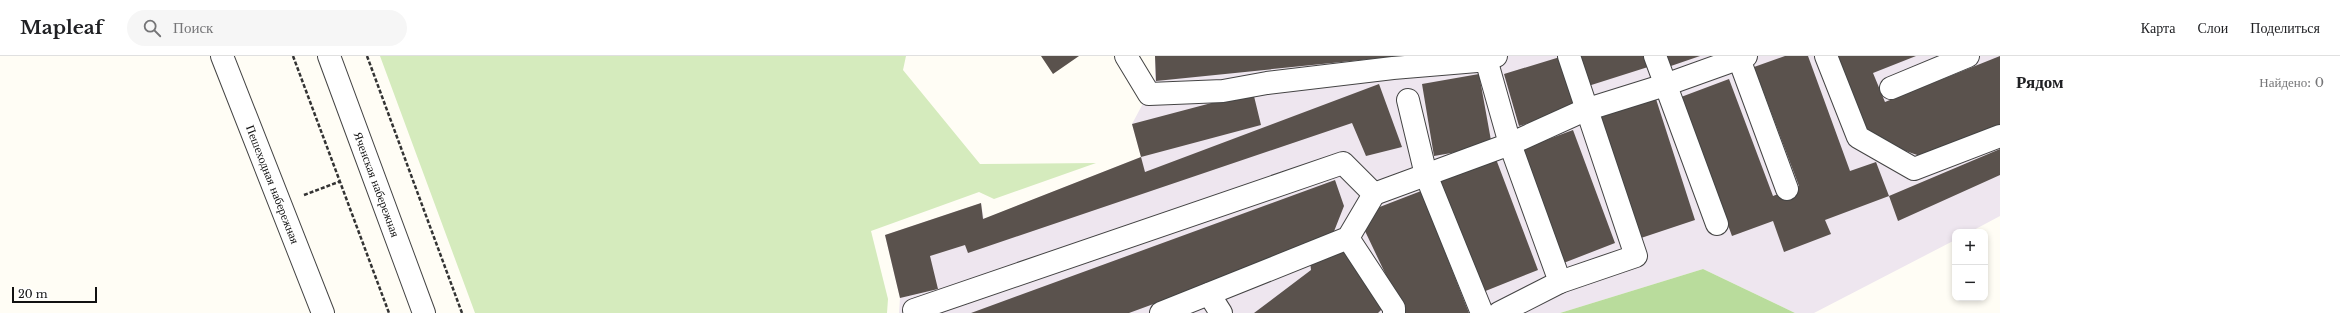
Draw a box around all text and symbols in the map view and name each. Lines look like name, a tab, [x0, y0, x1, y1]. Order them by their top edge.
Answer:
search box	[127, 10, 407, 46]
text: Mapleaf	[20, 16, 103, 39]
icon: search	[141, 17, 163, 39]
text: Поиск	[173, 18, 213, 37]
text: Карта	[2141, 19, 2175, 37]
text: Слои	[2197, 19, 2228, 37]
text: Поделиться	[2250, 19, 2320, 37]
text: Рядом	[2016, 72, 2064, 93]
text: Найдено: 0	[2259, 74, 2324, 91]
street label: Пешеходная набережная	[243, 123, 303, 246]
street label: Яченская набережная	[351, 130, 403, 239]
map controls	[1952, 229, 1988, 301]
button: +	[1952, 229, 1988, 265]
button: −	[1952, 265, 1988, 301]
scale bar	[12, 285, 97, 304]
text: 20 m	[18, 287, 48, 301]

